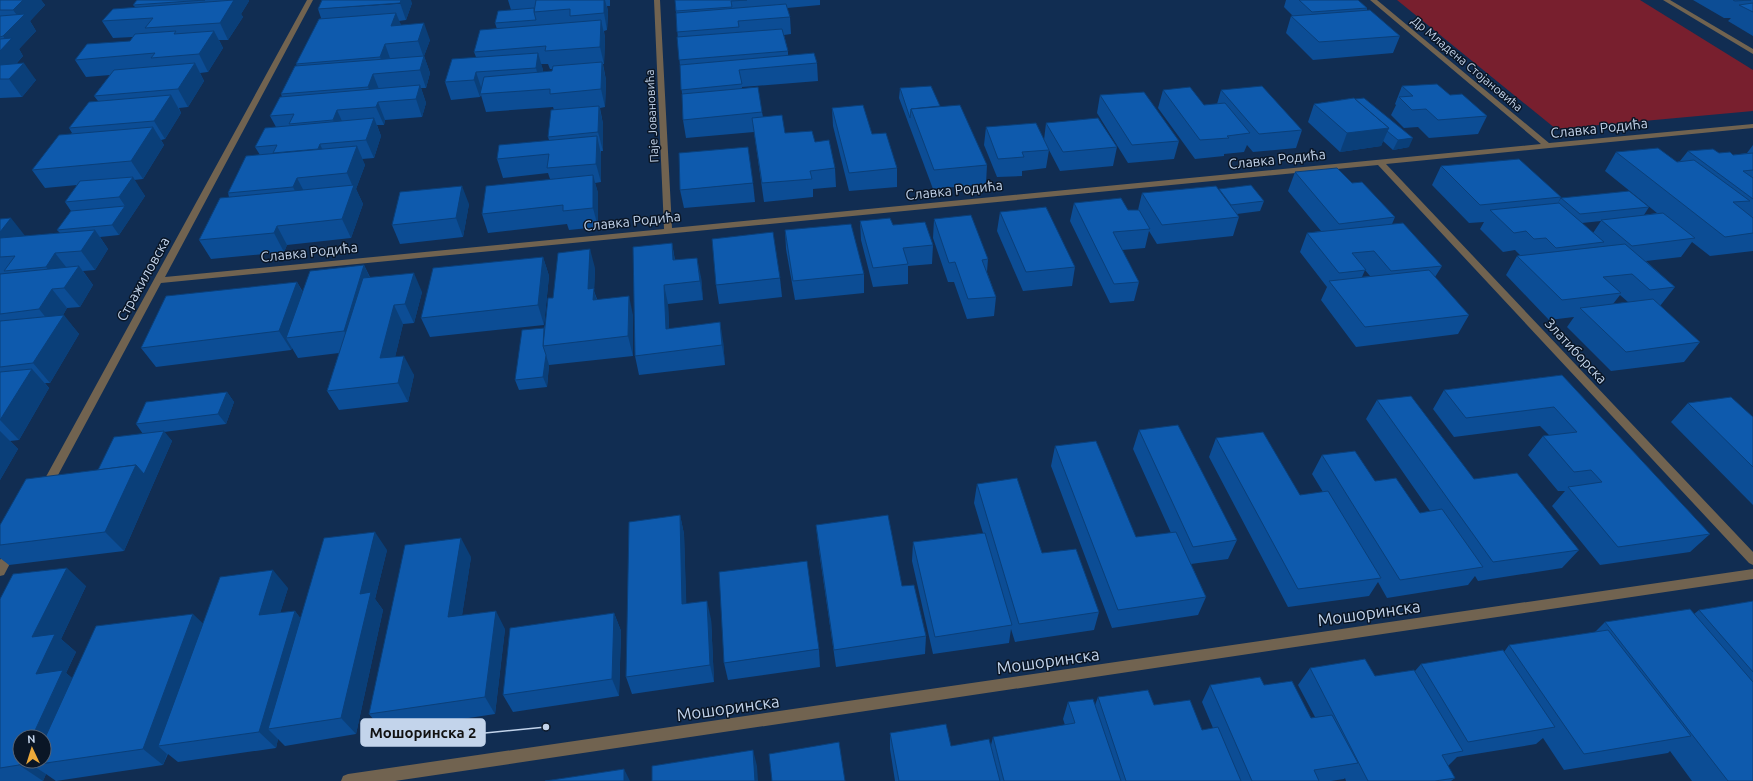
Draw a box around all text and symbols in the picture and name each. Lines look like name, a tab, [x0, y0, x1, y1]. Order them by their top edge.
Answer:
street label: Др Младена Стојановића	[1409, 13, 1525, 114]
street label: Паје Јовановића	[643, 69, 660, 163]
street label: Славка Родића	[1550, 115, 1648, 141]
street label: Славка Родића	[1228, 146, 1326, 172]
street label: Славка Родића	[905, 177, 1003, 203]
street label: Славка Родића	[583, 208, 681, 234]
street label: Стражиловска	[113, 234, 173, 324]
street label: Славка Родића	[260, 239, 358, 265]
street label: Златиборска	[1542, 315, 1610, 387]
street label: Мошоринска	[1316, 596, 1422, 629]
street label: Мошоринска	[995, 644, 1101, 677]
street label: Мошоринска	[675, 691, 781, 724]
callout: Мошоринска 2	[361, 719, 485, 746]
text: Мошоринска 2	[369, 724, 477, 741]
north arrow	[12, 729, 52, 769]
text: N	[27, 733, 36, 745]

